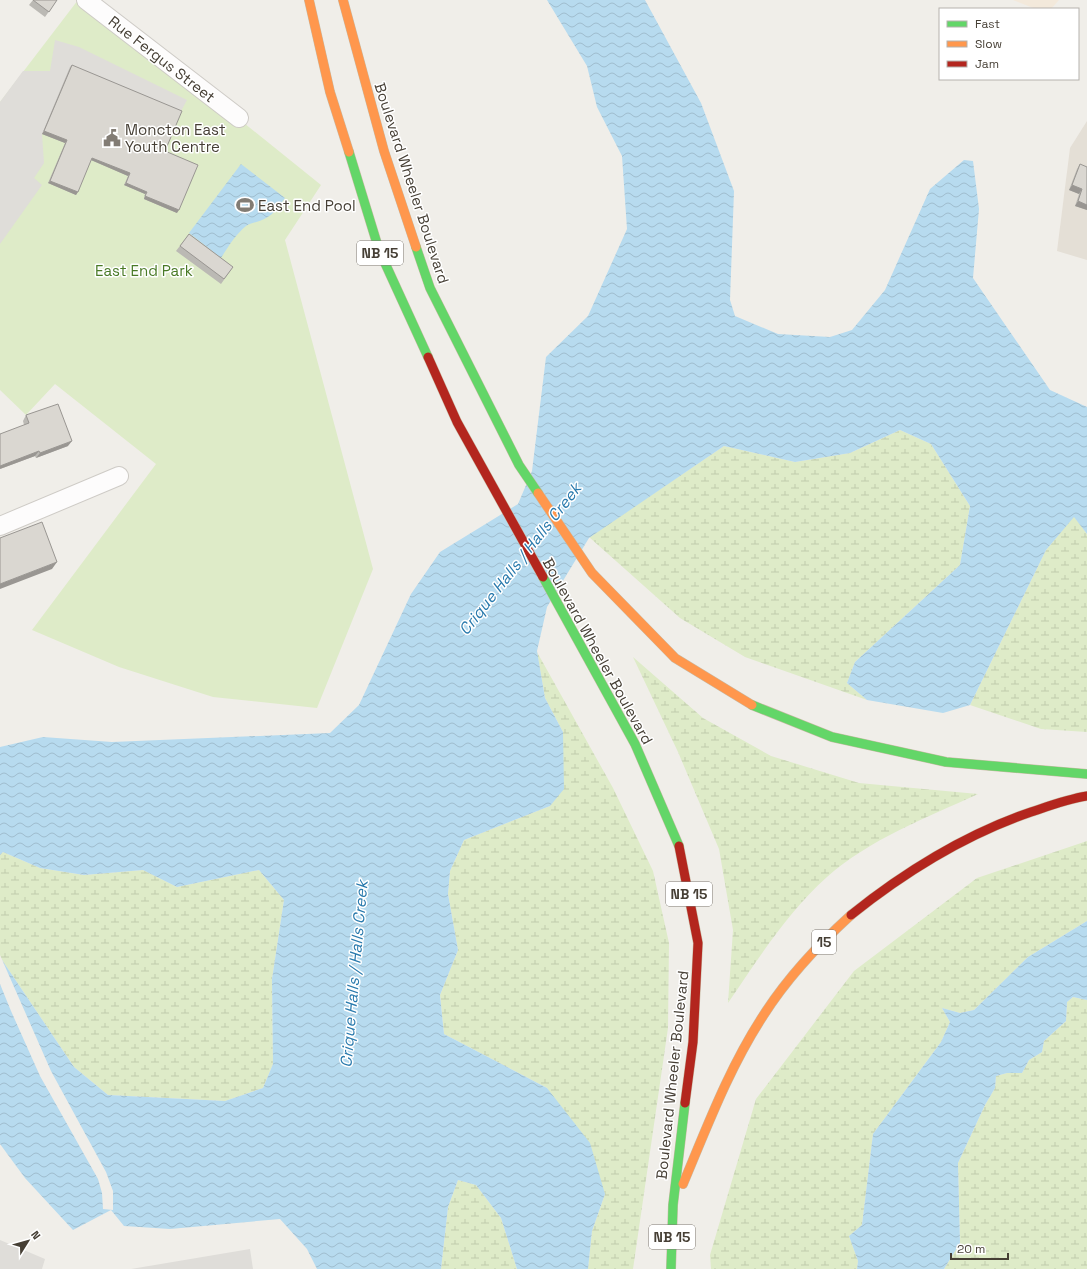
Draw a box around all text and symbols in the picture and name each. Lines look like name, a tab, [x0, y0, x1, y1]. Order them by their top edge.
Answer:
legend	[939, 8, 1079, 80]
street label: Rue Fergus Street	[105, 11, 219, 107]
text: Fast	[975, 16, 1000, 32]
text: Slow	[975, 36, 1002, 52]
text: Jam	[975, 56, 999, 72]
street label: Boulevard Wheeler Boulevard	[370, 80, 454, 286]
place label: Moncton East Youth Centre	[125, 120, 226, 156]
public building icon: Moncton East Youth Centre	[102, 128, 122, 148]
sports icon: East End Pool	[235, 195, 255, 215]
place label: East End Pool	[258, 196, 356, 215]
road number: NB 15	[357, 241, 403, 265]
park label: East End Park	[95, 261, 193, 280]
water label: Crique Halls / Halls Creek	[454, 477, 588, 639]
street label: Boulevard Wheeler Boulevard	[539, 554, 657, 748]
water label: Crique Halls / Halls Creek	[335, 877, 373, 1068]
road number: NB 15	[666, 882, 712, 906]
road number: 15	[812, 930, 836, 954]
street label: Boulevard Wheeler Boulevard	[652, 969, 692, 1181]
north arrow	[8, 1221, 48, 1261]
road number: NB 15	[649, 1225, 695, 1249]
text: N	[28, 1228, 44, 1242]
scale bar	[951, 1235, 1008, 1261]
text: 20 m	[957, 1241, 985, 1257]

